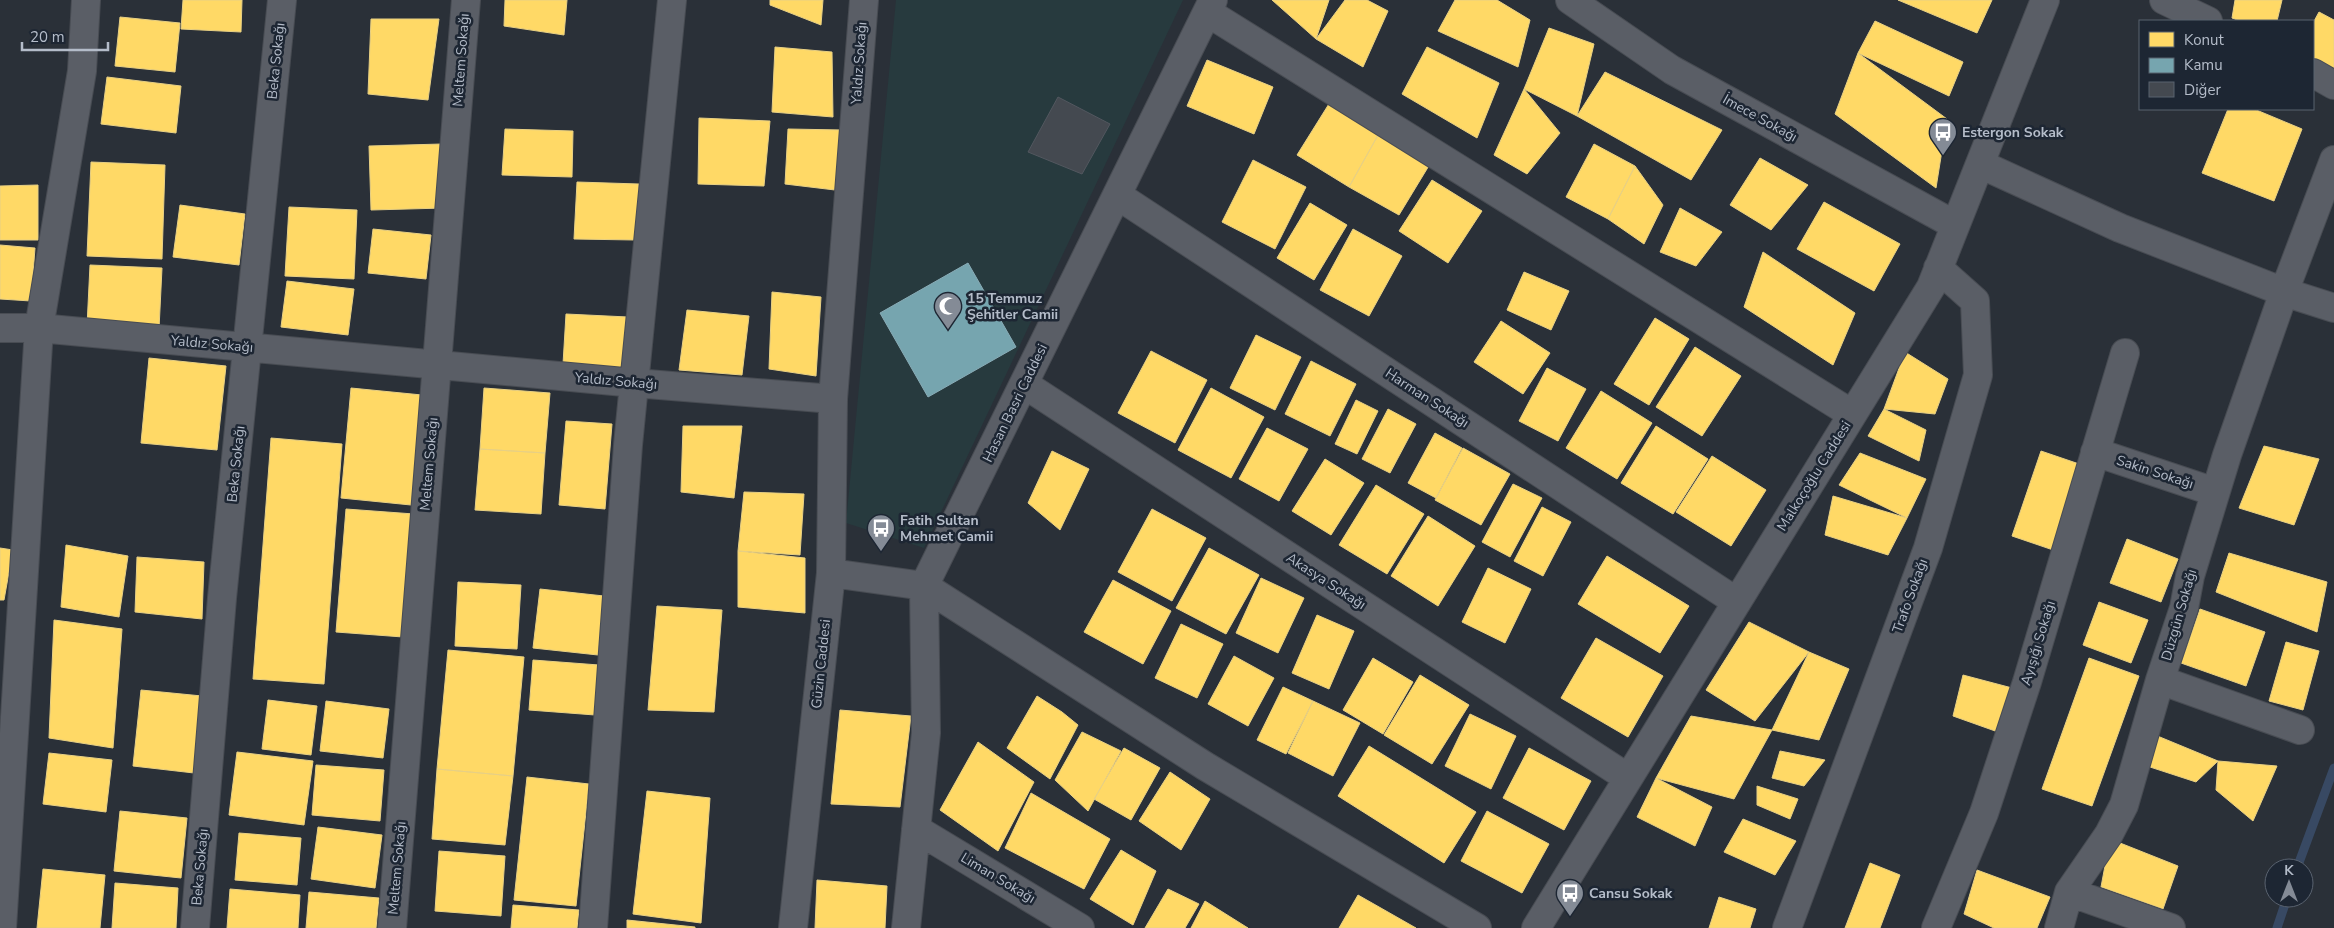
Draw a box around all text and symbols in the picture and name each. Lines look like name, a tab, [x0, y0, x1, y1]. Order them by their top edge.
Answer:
street label: Meltem Sokağı	[448, 13, 474, 107]
scale bar	[22, 20, 109, 52]
legend	[2139, 20, 2314, 110]
street label: Yaldız Sokağı	[847, 21, 871, 106]
street label: Beka Sokağı	[263, 22, 289, 100]
text: 20 m	[30, 27, 65, 47]
text: Konut	[2184, 30, 2224, 50]
text: Kamu	[2184, 55, 2223, 75]
text: Diğer	[2184, 80, 2221, 100]
street label: İmece Sokağı	[1719, 90, 1801, 146]
bus stop icon: Estergon Sokak	[1928, 117, 1958, 156]
place label: Estergon Sokak	[1962, 123, 2064, 142]
place label: 15 Temmuz Şehitler Camii	[967, 289, 1058, 324]
mosque icon: 15 Temmuz Şehitler Camii	[933, 291, 963, 330]
street label: Yaldız Sokağı	[169, 331, 254, 357]
street label: Hasan Basri Caddesi	[978, 341, 1052, 465]
street label: Harman Sokağı	[1381, 364, 1473, 432]
street label: Yaldız Sokağı	[573, 368, 658, 394]
street label: Meltem Sokağı	[415, 417, 443, 511]
street label: Malkoçoğlu Caddesi	[1772, 417, 1856, 535]
street label: Beka Sokağı	[223, 425, 249, 503]
street label: Sakin Sokağı	[2114, 451, 2196, 493]
place label: Fatih Sultan Mehmet Camii	[900, 511, 993, 546]
bus stop icon: Fatih Sultan Mehmet Camii	[866, 513, 896, 552]
street label: Akasya Sokağı	[1282, 548, 1370, 614]
street label: Trafo Sokağı	[1888, 556, 1932, 636]
street label: Düzgün Sokağı	[2157, 567, 2201, 663]
street label: Ayışığı Sokağı	[2016, 598, 2060, 688]
street label: Güzin Caddesi	[807, 618, 835, 710]
street label: Meltem Sokağı	[383, 821, 411, 915]
street label: Beka Sokağı	[187, 828, 213, 906]
street label: Liman Sokağı	[957, 848, 1039, 908]
north arrow	[2264, 858, 2314, 908]
text: K	[2284, 861, 2294, 880]
bus stop icon: Cansu Sokak	[1555, 878, 1585, 917]
place label: Cansu Sokak	[1589, 884, 1673, 903]

